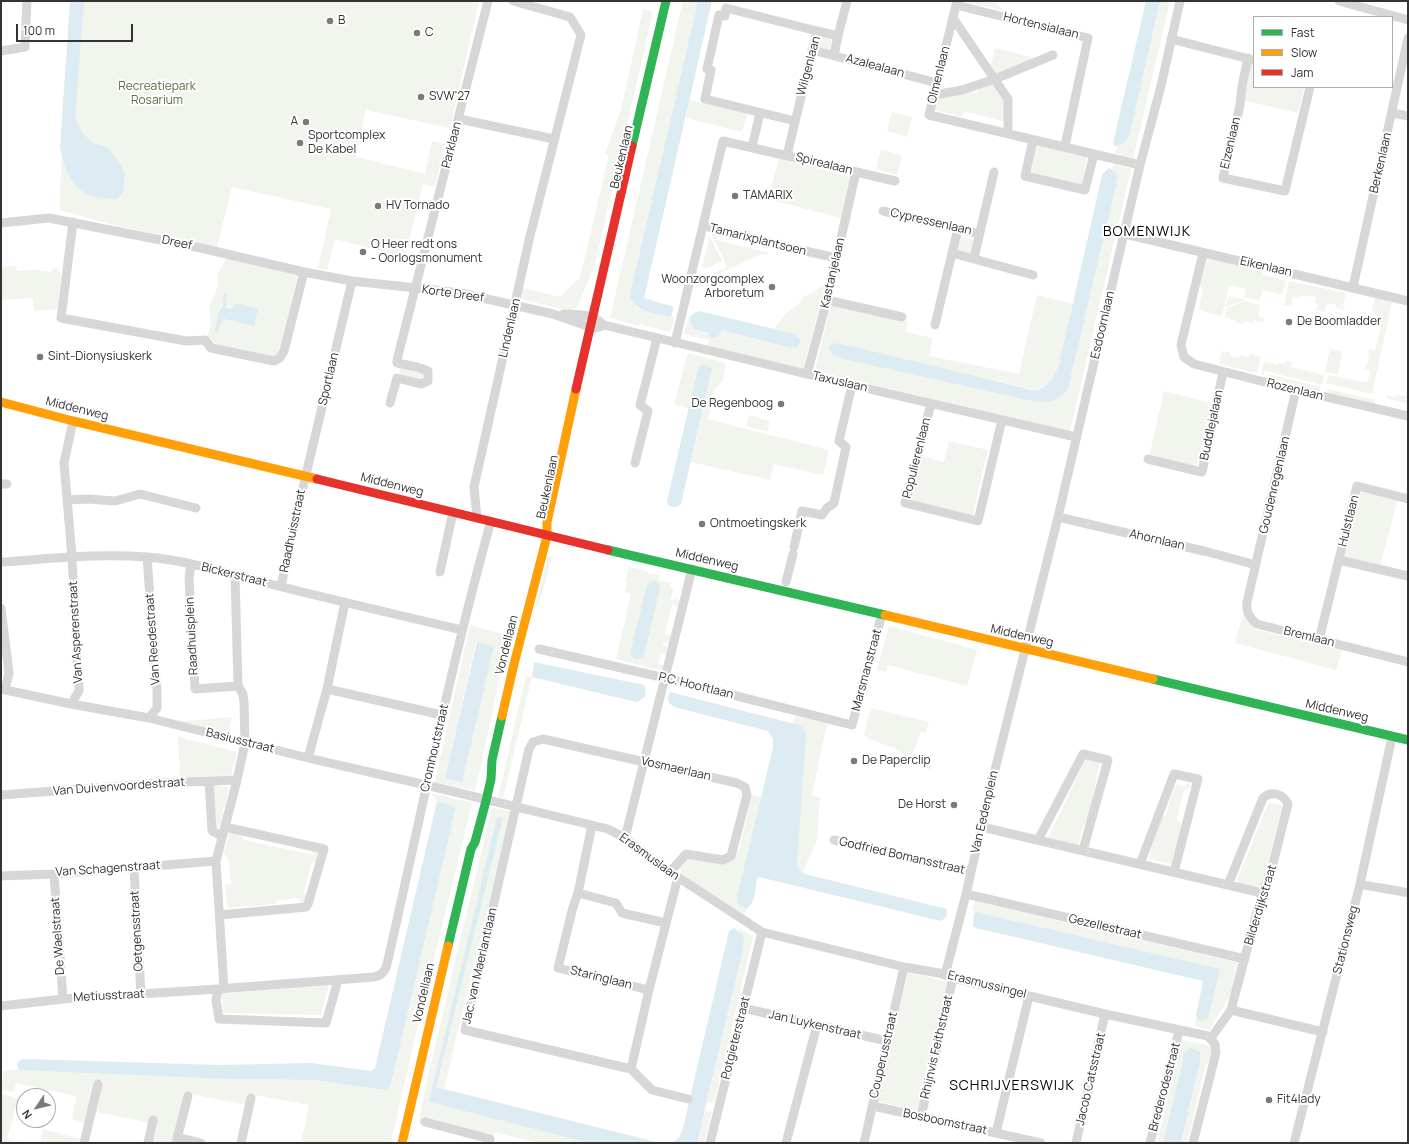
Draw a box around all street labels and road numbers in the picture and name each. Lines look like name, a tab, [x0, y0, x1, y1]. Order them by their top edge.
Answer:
street label: Hortensialaan	[1002, 10, 1080, 42]
street label: Wilgenlaan	[794, 35, 824, 97]
street label: Olmenlaan	[925, 45, 953, 105]
street label: Azalealaan	[844, 51, 906, 81]
street label: Elzenlaan	[1218, 116, 1244, 170]
street label: Parklaan	[439, 120, 465, 170]
street label: Beukenlaan	[608, 124, 636, 190]
street label: Berkenlaan	[1367, 131, 1395, 195]
street label: Spirealaan	[794, 150, 854, 178]
street label: Cypressenlaan	[889, 206, 973, 238]
street label: Tamarixplantsoen	[708, 221, 808, 259]
street label: Dreef	[161, 233, 193, 253]
street label: Kastanjelaan	[818, 236, 848, 310]
street label: Eikenlaan	[1239, 254, 1293, 280]
street label: Korte Dreef	[421, 283, 485, 305]
street label: Esdoornlaan	[1088, 290, 1118, 360]
street label: Lindenlaan	[496, 297, 524, 359]
street label: Sportlaan	[316, 351, 342, 407]
street label: Taxuslaan	[811, 369, 869, 395]
street label: Rozenlaan	[1265, 376, 1325, 404]
street label: Buddlejalaan	[1198, 389, 1226, 461]
street label: Middenweg	[44, 394, 110, 424]
street label: Populierenlaan	[900, 416, 934, 500]
street label: Goudenregenlaan	[1257, 435, 1293, 535]
street label: Beukenlaan	[534, 454, 562, 520]
street label: Middenweg	[359, 470, 425, 500]
street label: Raadhuisstraat	[277, 488, 309, 574]
street label: Hulstlaan	[1336, 494, 1362, 548]
street label: Ahornlaan	[1128, 527, 1186, 553]
street label: Middenweg	[674, 546, 740, 574]
street label: Bickerstraat	[200, 560, 268, 590]
street label: Van Asperenstraat	[66, 580, 86, 684]
street label: Van Reedestraat	[143, 593, 163, 685]
street label: Raadhuisplein	[183, 597, 201, 675]
street label: Vondellaan	[493, 614, 521, 676]
street label: Middenweg	[989, 622, 1055, 650]
street label: Bremlaan	[1282, 624, 1336, 650]
street label: Marsmanstraat	[849, 627, 885, 713]
street label: P.C. Hooftlaan	[657, 670, 735, 702]
street label: Middenweg	[1304, 697, 1370, 725]
street label: Cromhoutstraat	[418, 703, 452, 793]
street label: Basiusstraat	[204, 726, 276, 756]
street label: Vosmaerlaan	[640, 754, 712, 784]
street label: Van Eedenplein	[968, 769, 1002, 855]
street label: Van Duivenvoordestraat	[52, 775, 186, 799]
street label: Erasmuslaan	[616, 830, 682, 884]
street label: Godfried Bomansstraat	[838, 835, 966, 877]
street label: Van Schagenstraat	[55, 858, 161, 880]
street label: Bilderdijkstraat	[1242, 863, 1280, 947]
street label: Oetgensstraat	[128, 890, 146, 972]
street label: De Waelstraat	[48, 897, 68, 975]
street label: Stationsweg	[1331, 904, 1361, 976]
street label: Jac. van Maerlantlaan	[460, 907, 500, 1025]
street label: Gezellestraat	[1067, 912, 1143, 942]
street label: Vondellaan	[410, 962, 438, 1024]
street label: Staringlaan	[568, 963, 634, 993]
street label: Erasmussingel	[946, 968, 1028, 1002]
street label: Metiusstraat	[73, 987, 145, 1005]
street label: Rhijnvis Feithstraat	[918, 994, 956, 1100]
street label: Potgieterstraat	[719, 995, 753, 1081]
street label: Jan Luykenstraat	[767, 1007, 863, 1043]
street label: Couperusstraat	[867, 1011, 901, 1099]
street label: Jacob Catsstraat	[1073, 1031, 1109, 1127]
street label: Brederodestraat	[1146, 1041, 1184, 1133]
street label: Bosboomstraat	[902, 1106, 988, 1138]

